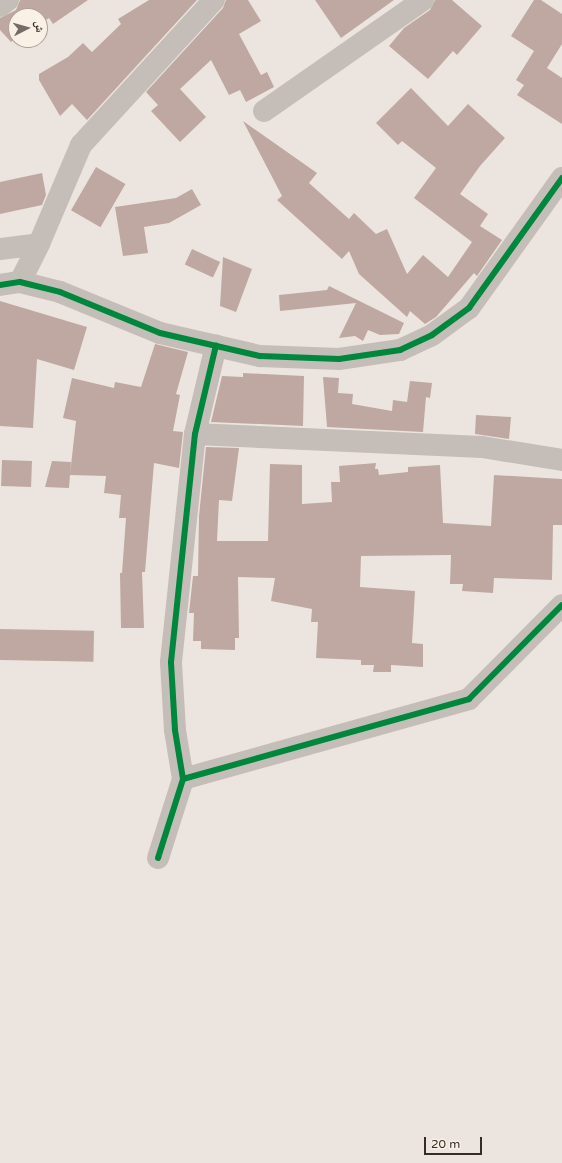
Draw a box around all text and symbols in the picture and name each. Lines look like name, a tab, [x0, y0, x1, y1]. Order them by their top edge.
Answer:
north arrow	[8, 8, 48, 48]
text: ش	[32, 20, 47, 33]
scale bar	[426, 1129, 484, 1155]
text: 20 m	[431, 1137, 460, 1151]

